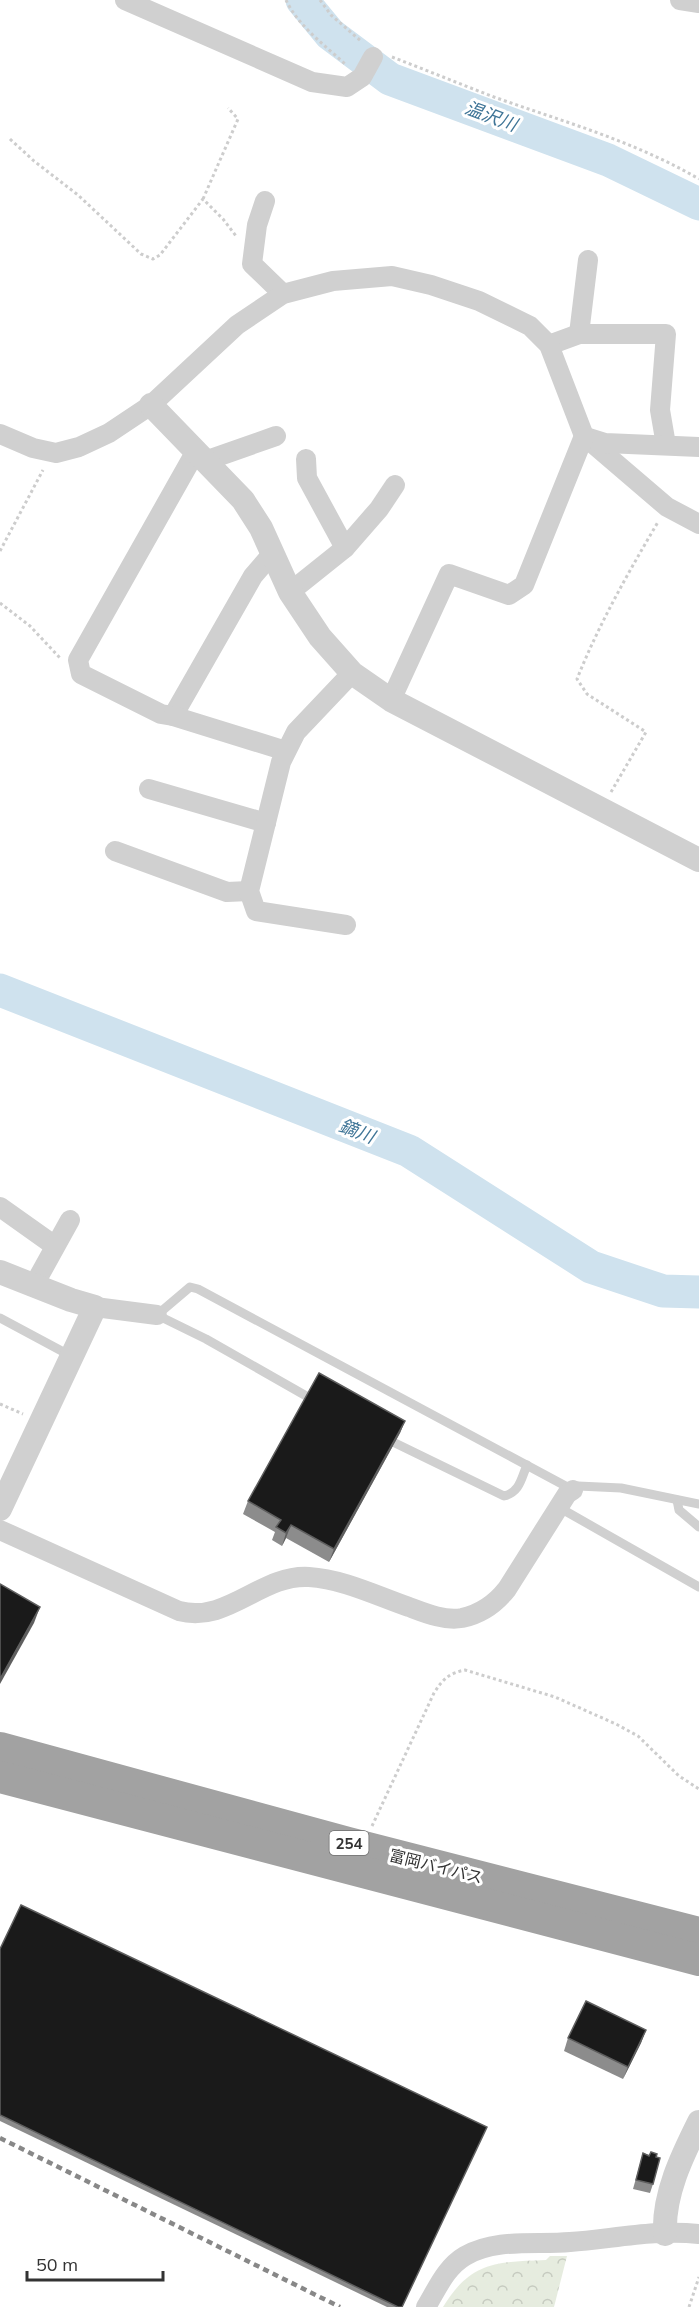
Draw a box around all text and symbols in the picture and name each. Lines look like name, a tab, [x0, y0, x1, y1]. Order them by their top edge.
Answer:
water label: 温沢川	[462, 96, 522, 137]
water label: 鏑川	[336, 1114, 380, 1149]
road number: 254	[330, 1831, 368, 1855]
street label: 富岡バイパス	[387, 1845, 485, 1887]
scale bar	[27, 2244, 164, 2282]
text: 50 m	[36, 2253, 78, 2276]

